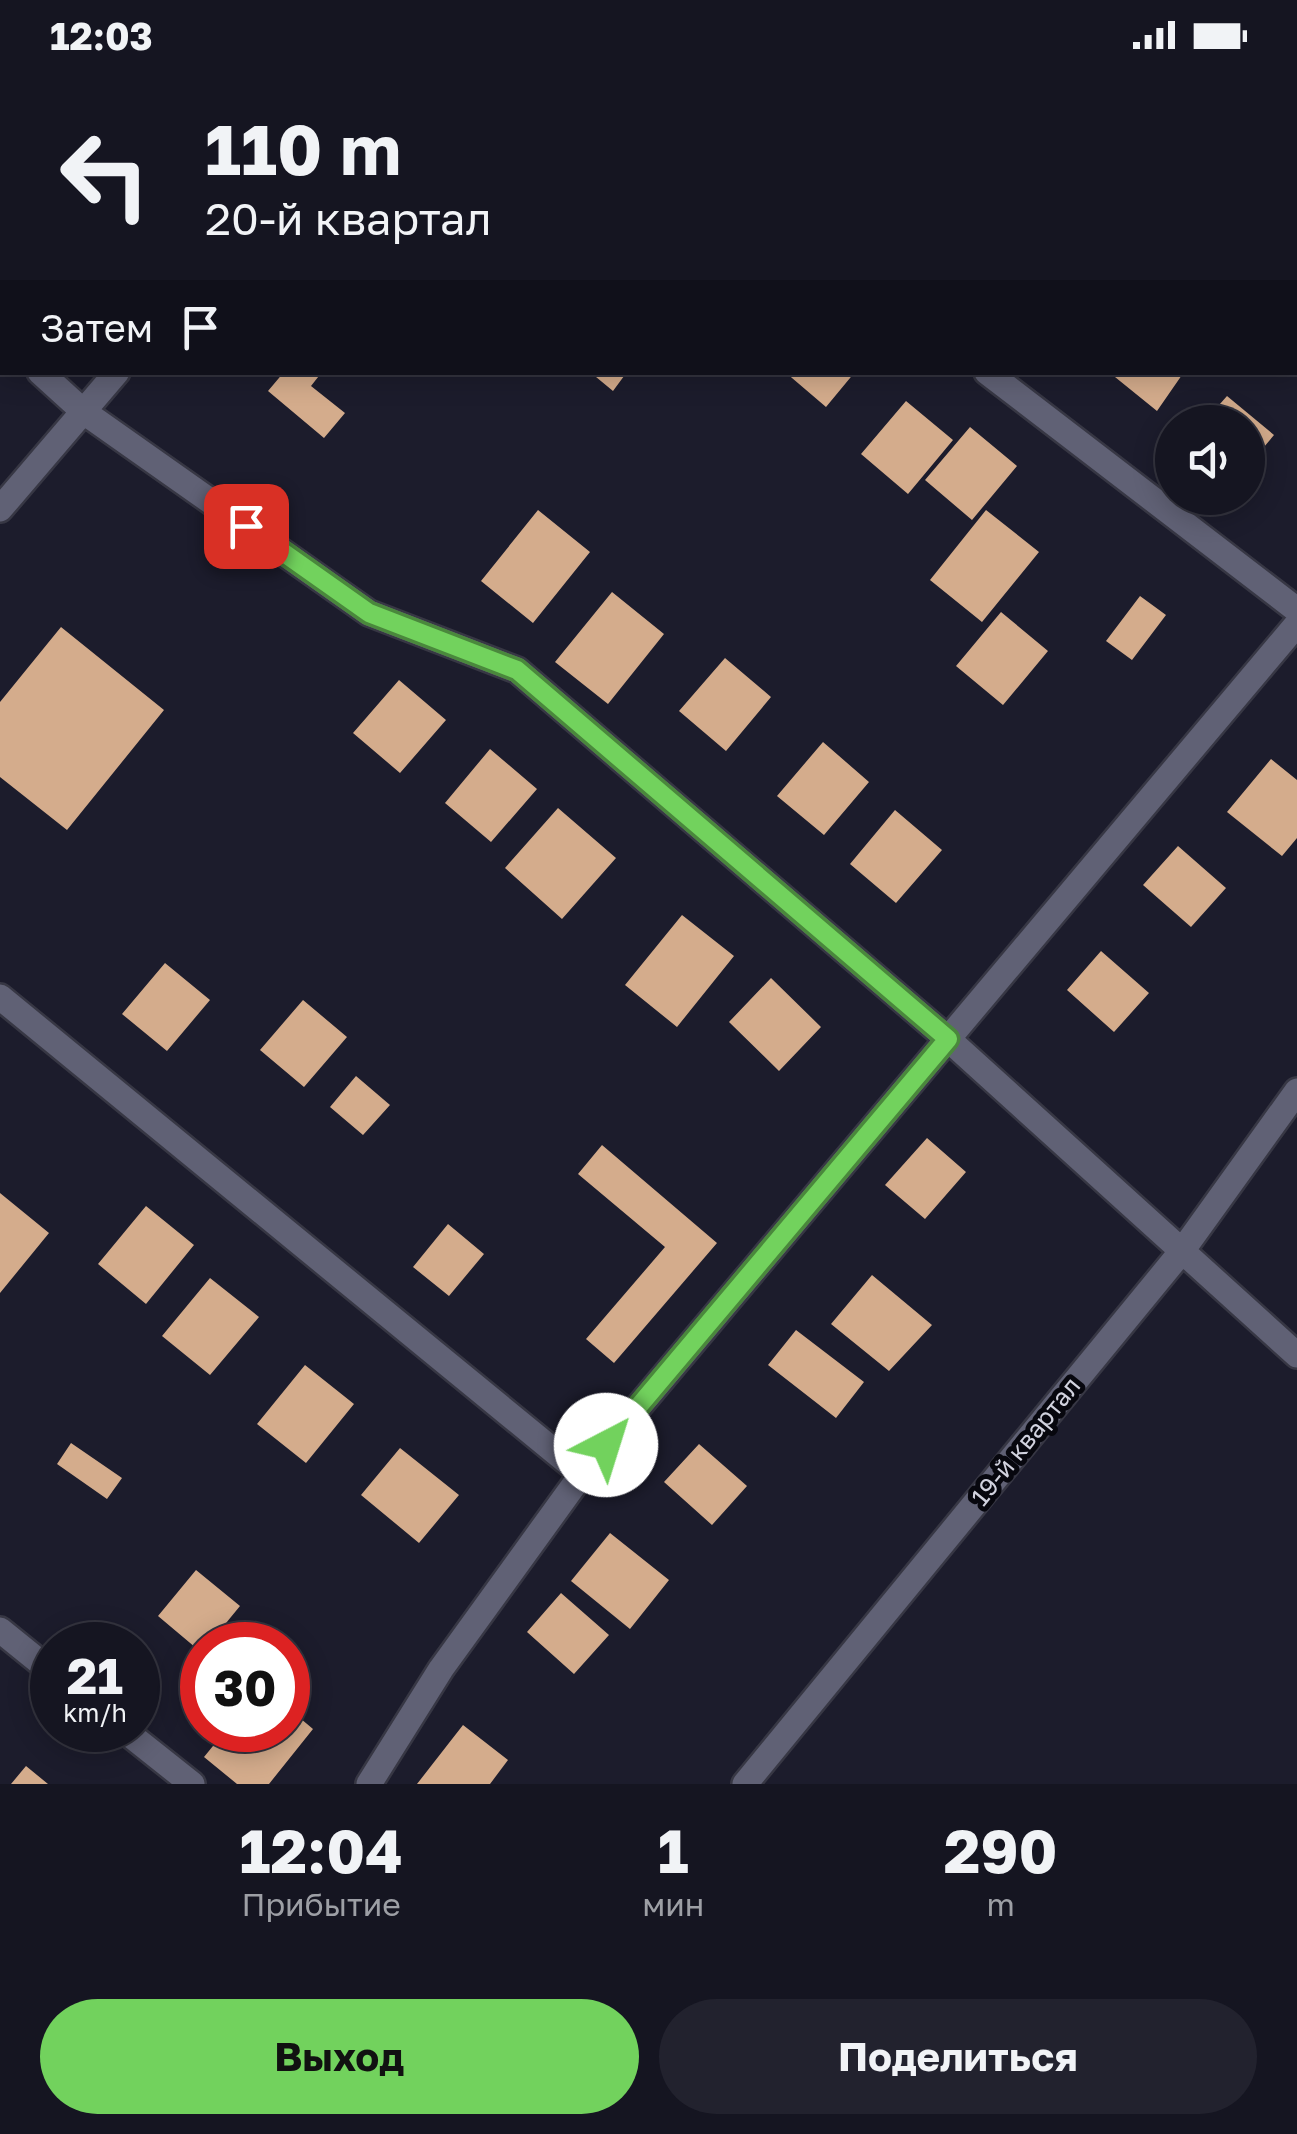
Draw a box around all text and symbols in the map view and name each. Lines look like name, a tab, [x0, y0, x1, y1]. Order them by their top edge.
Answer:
text: 12:03	[50, 13, 153, 58]
text: 110 m	[205, 106, 401, 190]
icon: left	[40, 110, 170, 240]
text: 20-й квартал	[205, 191, 492, 245]
icon: arrive	[173, 300, 228, 355]
text: Затем	[40, 305, 153, 350]
map controls	[1155, 405, 1265, 515]
button: sound	[1155, 405, 1265, 515]
pin	[204, 484, 289, 569]
icon: arrive	[219, 499, 274, 554]
street label: 19-й квартал	[964, 1370, 1086, 1512]
position arrow	[554, 1393, 658, 1497]
speed limit sign: 30	[180, 1622, 310, 1752]
text: 21	[67, 1645, 123, 1705]
text: km/h	[63, 1697, 127, 1728]
text: 12:04	[240, 1814, 403, 1886]
text: 1	[658, 1814, 689, 1886]
text: 290	[944, 1814, 1058, 1886]
text: Прибытие	[241, 1885, 401, 1923]
text: мин	[642, 1885, 704, 1923]
text: m	[986, 1885, 1015, 1923]
button: Выход	[40, 1999, 639, 2114]
button: Поделиться	[659, 1999, 1257, 2114]

